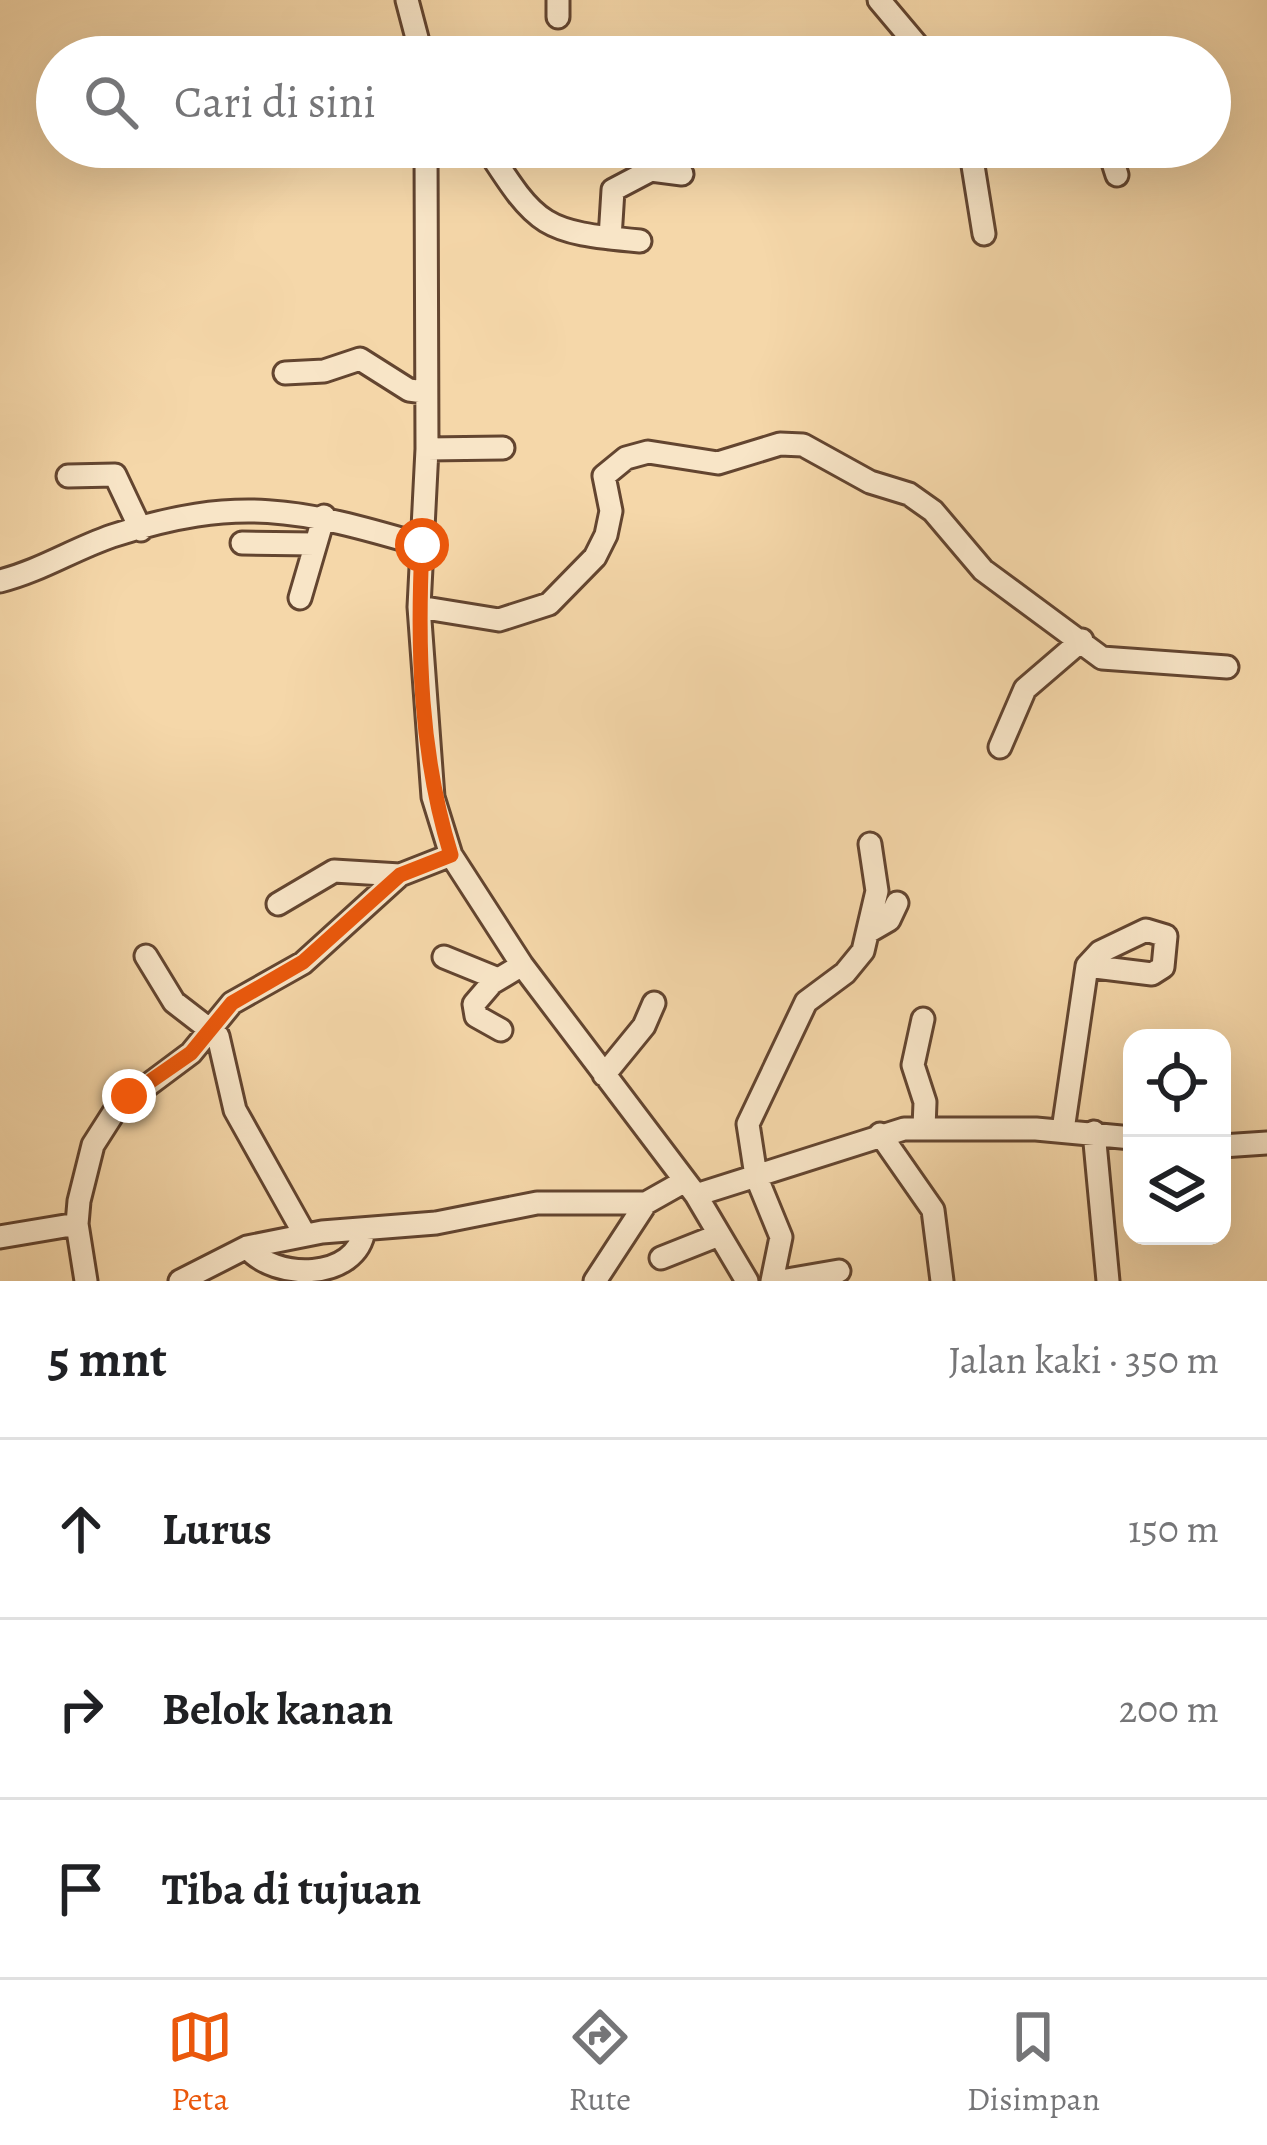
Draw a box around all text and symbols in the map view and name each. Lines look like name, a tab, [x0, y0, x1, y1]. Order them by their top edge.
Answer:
search box	[36, 36, 1231, 168]
icon: search	[78, 69, 144, 135]
text: Cari di sini	[174, 71, 376, 133]
route start	[395, 518, 449, 572]
map controls	[1123, 1029, 1231, 1245]
button: locate	[1123, 1029, 1231, 1137]
route end	[102, 1069, 156, 1123]
button: layers	[1123, 1137, 1231, 1245]
text: 5 mnt	[48, 1324, 167, 1394]
text: Jalan kaki · 350 m	[948, 1333, 1219, 1386]
icon: ahead	[48, 1496, 114, 1562]
text: Lurus	[162, 1498, 272, 1560]
text: 150 m	[1128, 1502, 1219, 1555]
icon: right	[48, 1676, 114, 1742]
text: Belok kanan	[162, 1678, 393, 1740]
text: 200 m	[1119, 1682, 1219, 1735]
icon: arrive	[48, 1856, 114, 1922]
text: Tiba di tujuan	[162, 1858, 421, 1920]
tab: Peta	[167, 2004, 233, 2121]
tab: Rute	[567, 2004, 633, 2121]
tab: Disimpan	[967, 2004, 1100, 2121]

